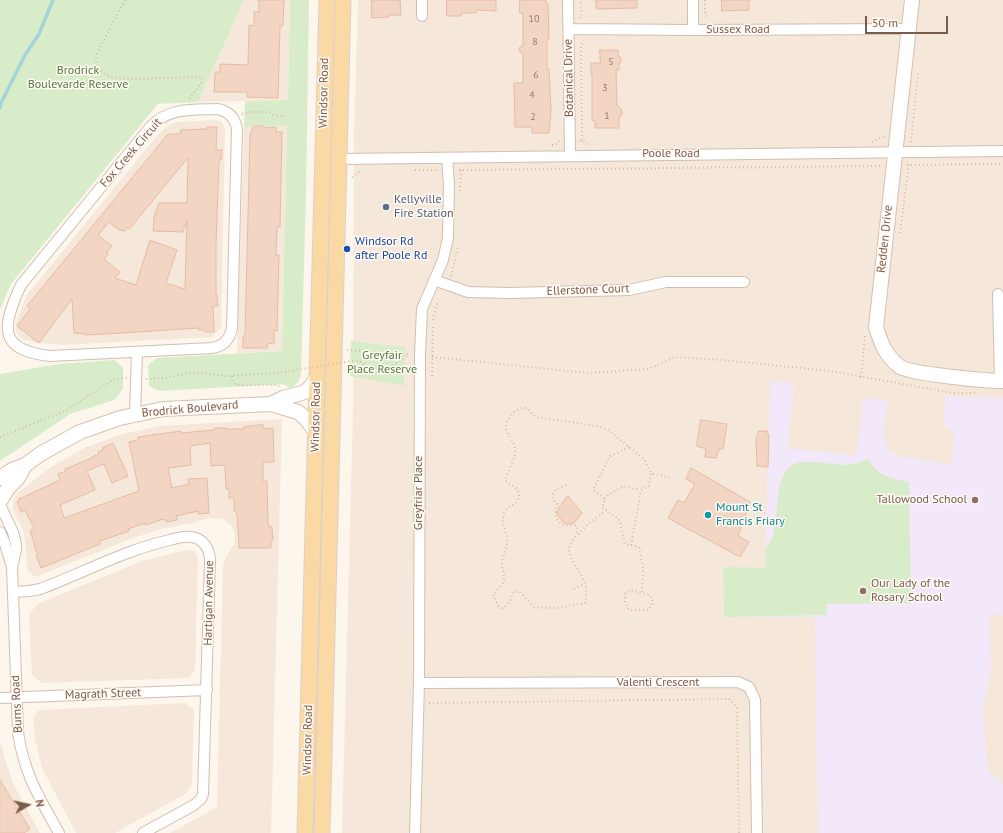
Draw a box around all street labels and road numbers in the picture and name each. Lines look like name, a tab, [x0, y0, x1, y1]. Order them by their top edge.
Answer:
street label: Sussex Road	[706, 23, 770, 37]
street label: Botanical Drive	[561, 39, 577, 117]
street label: Windsor Road	[316, 58, 332, 128]
street label: Fox Creek Circuit	[97, 116, 165, 190]
street label: Poole Road	[642, 147, 700, 161]
street label: Redden Drive	[874, 204, 896, 274]
street label: Ellerstone Court	[546, 281, 630, 299]
street label: Windsor Road	[308, 382, 324, 452]
street label: Brodrick Boulevard	[141, 398, 239, 420]
street label: Greyfriar Place	[412, 456, 426, 530]
street label: Hartigan Avenue	[201, 560, 217, 646]
street label: Burns Road	[8, 675, 26, 733]
street label: Valenti Crescent	[617, 676, 699, 690]
street label: Magrath Street	[65, 685, 141, 703]
street label: Windsor Road	[300, 705, 316, 775]

